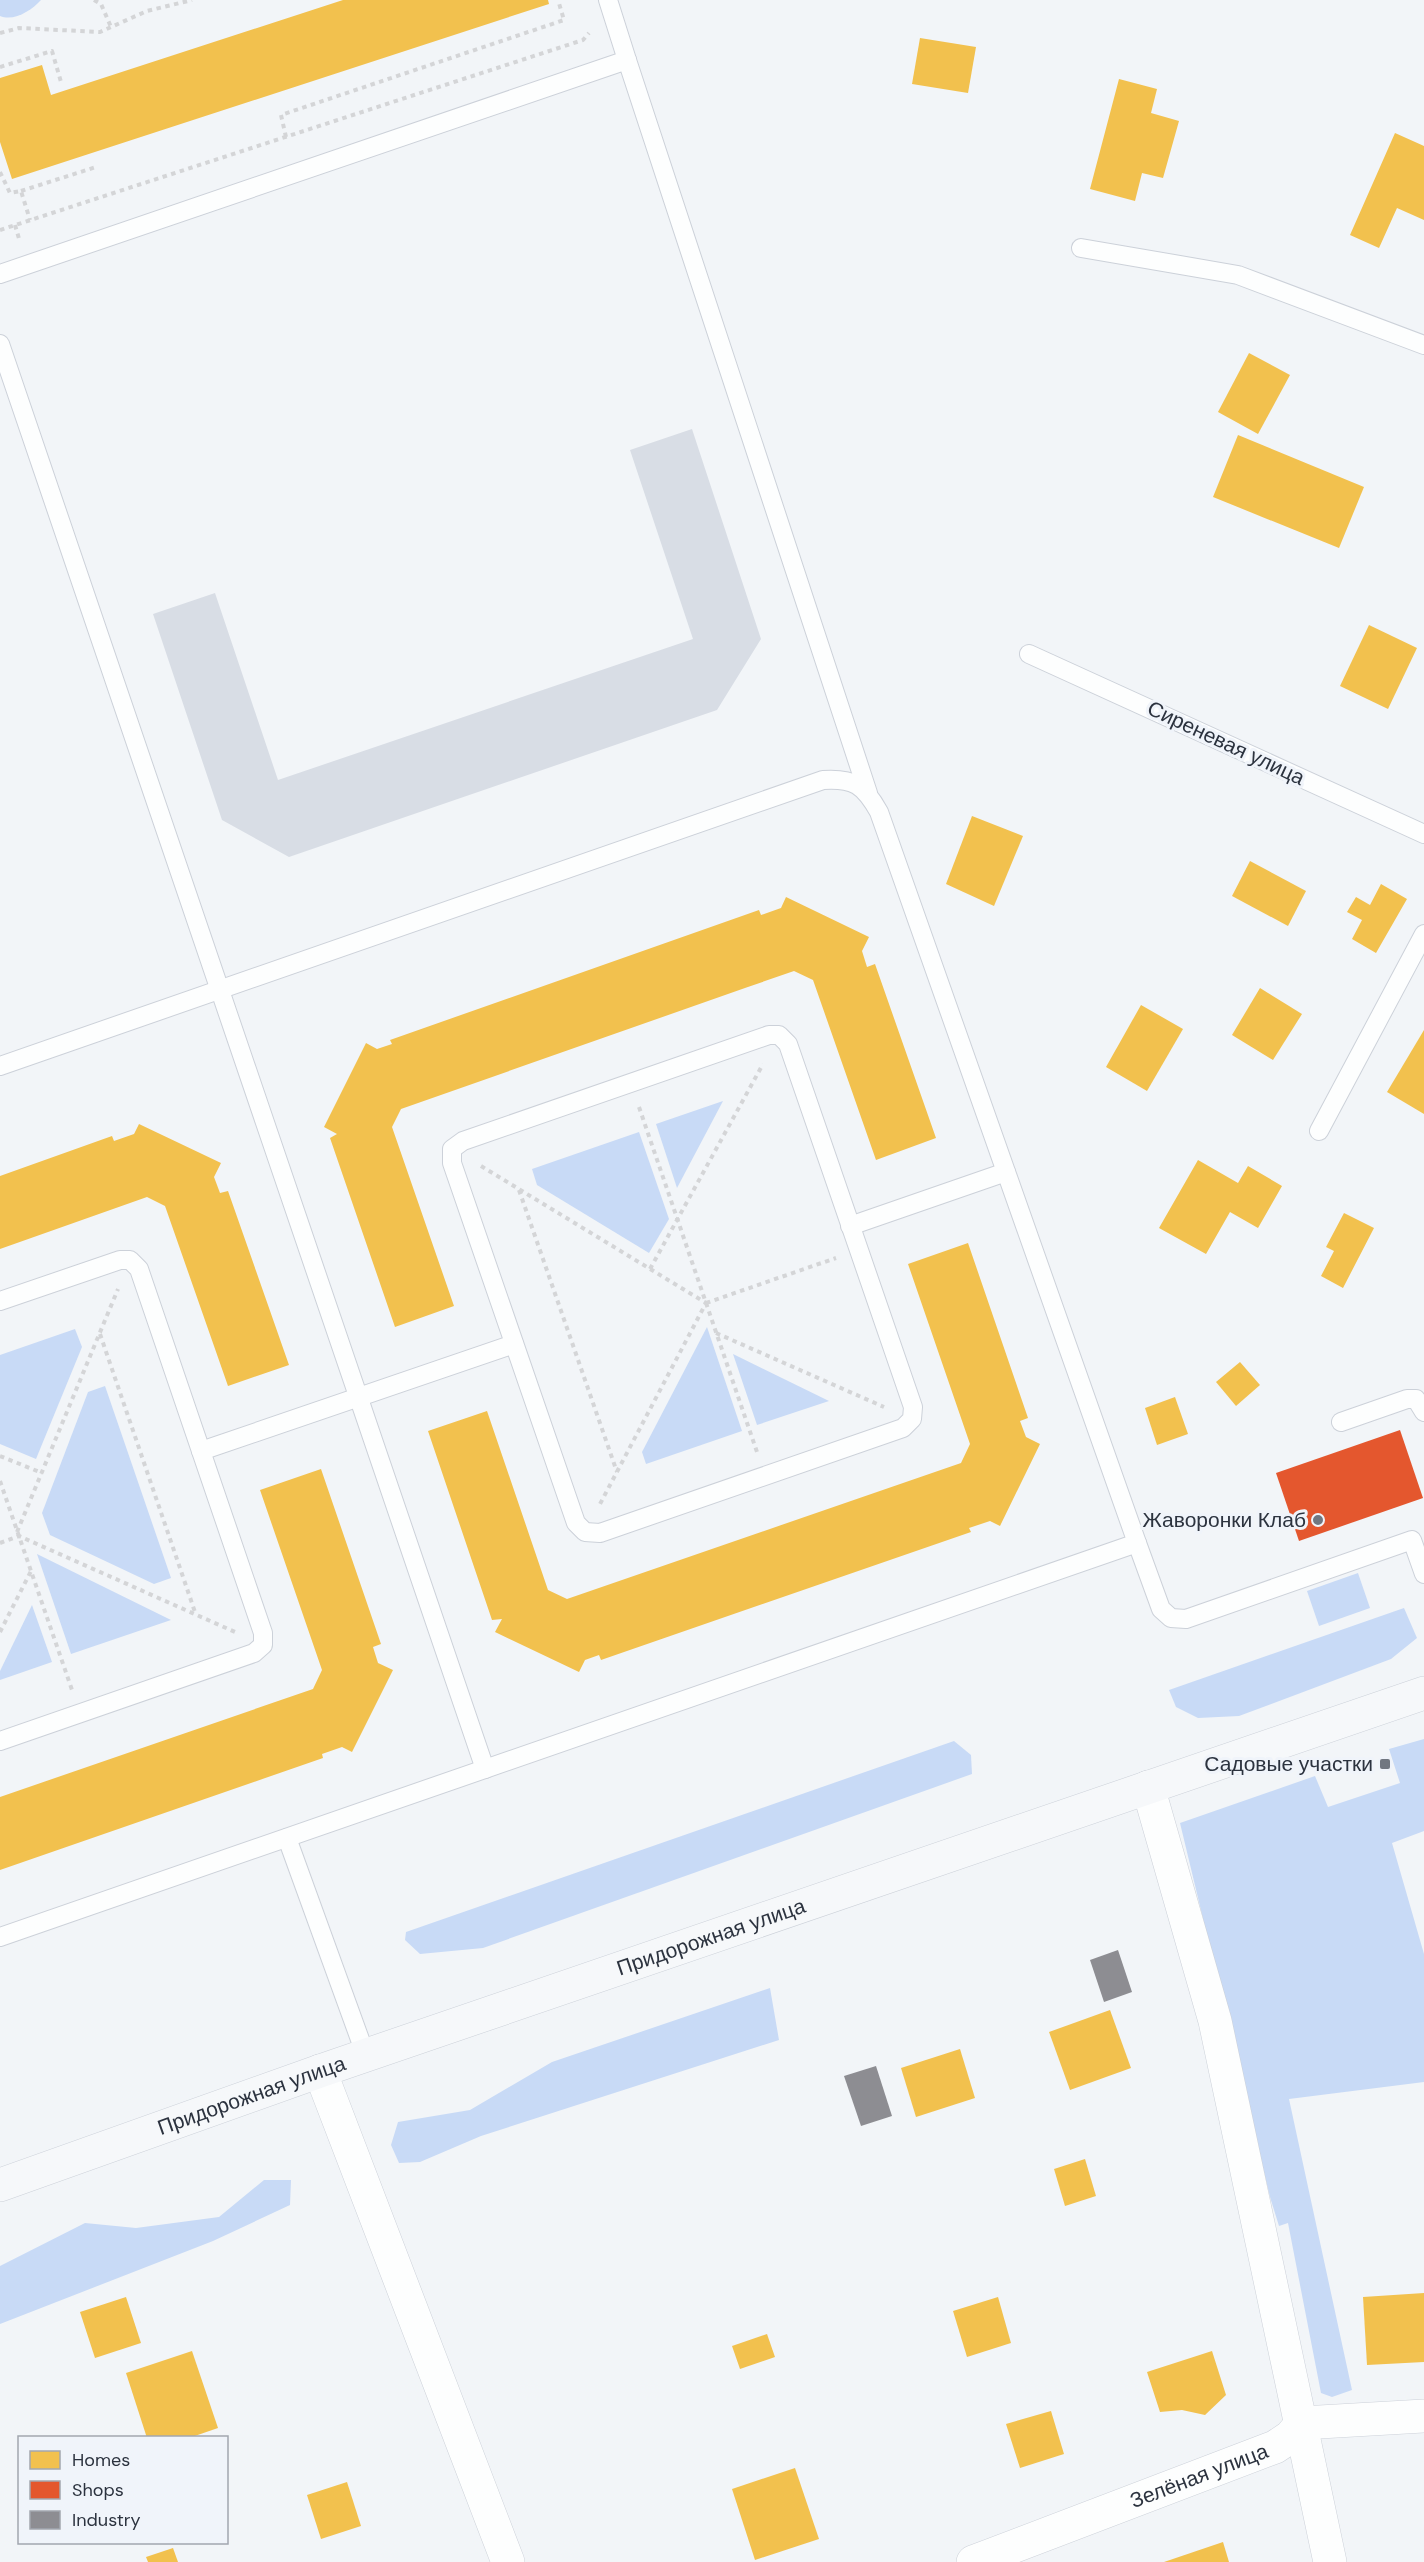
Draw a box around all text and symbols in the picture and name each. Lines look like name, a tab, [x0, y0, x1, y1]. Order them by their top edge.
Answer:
street label: Сиреневая улица	[1143, 694, 1310, 792]
place label: Жаворонки Клаб	[1142, 1506, 1306, 1534]
marker: Жаворонки Клаб	[1311, 1513, 1325, 1527]
place label: Садовые участки	[1204, 1750, 1373, 1778]
marker: Садовые участки	[1378, 1757, 1392, 1771]
street label: Придорожная улица	[613, 1892, 809, 1982]
street label: Придорожная улица	[154, 2049, 350, 2142]
legend	[18, 2436, 228, 2544]
street label: Зелёная улица	[1126, 2437, 1272, 2515]
text: Homes	[72, 2448, 130, 2472]
text: Shops	[72, 2478, 124, 2502]
text: Industry	[72, 2508, 141, 2532]

